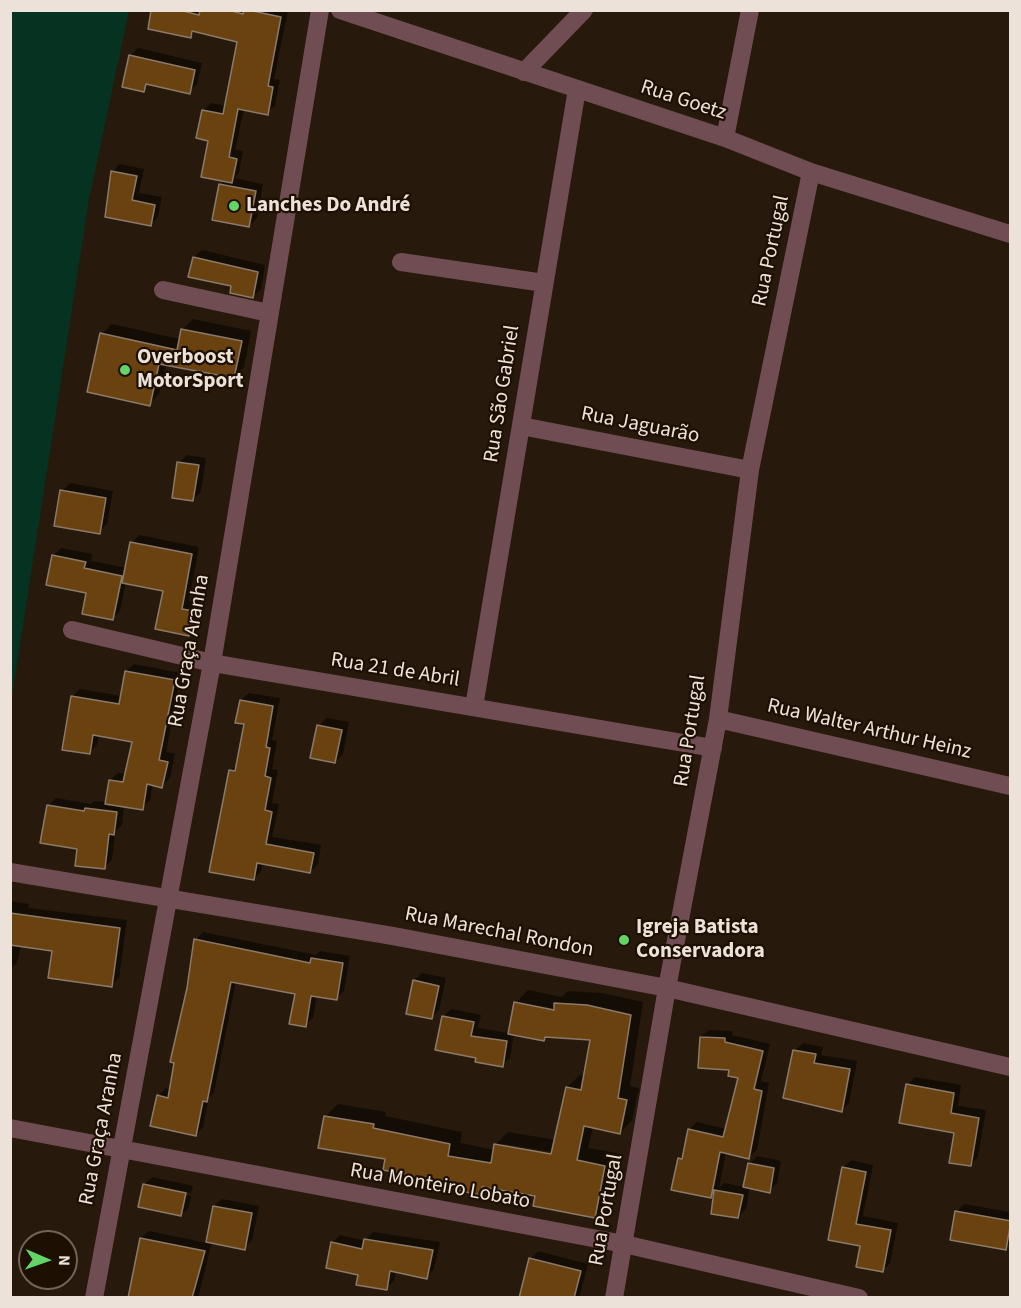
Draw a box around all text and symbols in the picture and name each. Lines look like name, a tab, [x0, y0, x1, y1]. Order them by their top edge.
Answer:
street label: Rua Goetz	[637, 75, 729, 127]
place label: Lanches Do André	[246, 193, 410, 219]
street label: Rua Portugal	[748, 193, 796, 309]
marker: Lanches Do André	[227, 199, 241, 213]
street label: Rua São Gabriel	[480, 323, 526, 465]
place label: Overboost MotorSport	[137, 345, 244, 395]
marker: Overboost MotorSport	[118, 363, 132, 377]
street label: Rua Jaguarão	[579, 402, 701, 450]
street label: Rua Graça Aranha	[164, 573, 216, 729]
street label: Rua 21 de Abril	[329, 648, 461, 694]
street label: Rua Portugal	[670, 673, 712, 789]
street label: Rua Walter Arthur Heinz	[764, 694, 974, 766]
street label: Rua Marechal Rondon	[402, 902, 596, 964]
place label: Igreja Batista Conservadora	[636, 915, 765, 965]
marker: Igreja Batista Conservadora	[617, 933, 631, 947]
street label: Rua Graça Aranha	[75, 1051, 129, 1207]
street label: Rua Portugal	[585, 1152, 629, 1268]
street label: Rua Monteiro Lobato	[348, 1159, 532, 1215]
north arrow	[18, 1230, 78, 1290]
text: N	[53, 1255, 75, 1266]

